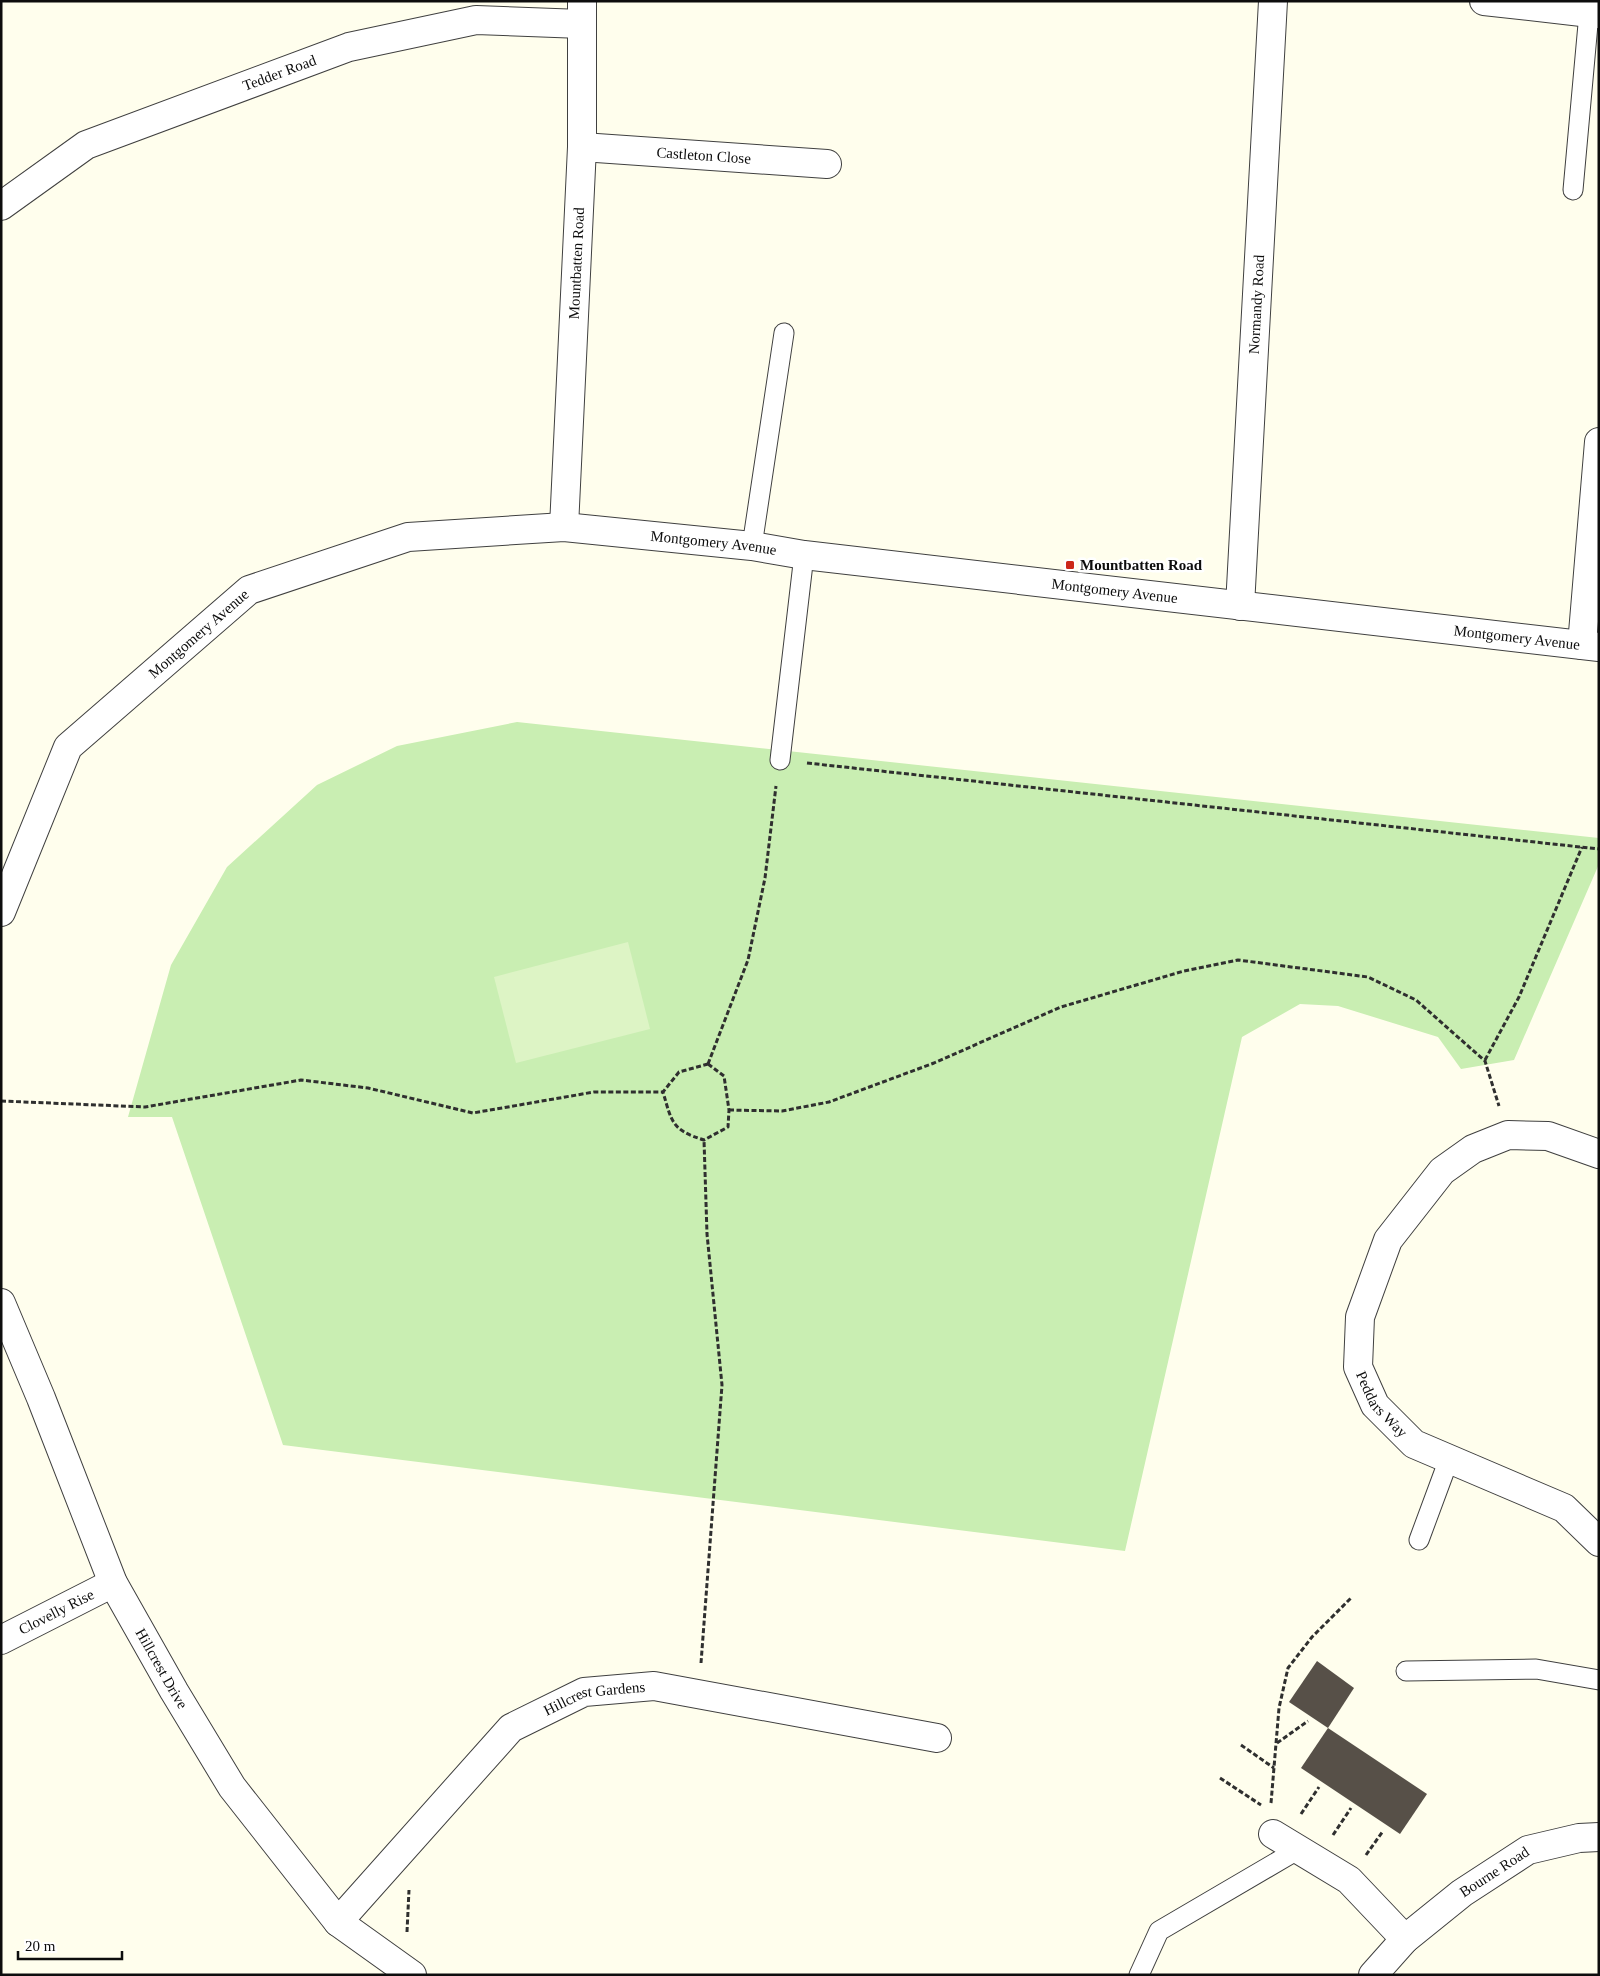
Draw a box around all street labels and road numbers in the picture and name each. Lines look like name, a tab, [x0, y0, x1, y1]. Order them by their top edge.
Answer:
street label: Tedder Road	[241, 52, 319, 94]
street label: Castleton Close	[656, 144, 752, 167]
street label: Mountbatten Road	[566, 206, 587, 320]
street label: Normandy Road	[1246, 254, 1267, 355]
street label: Montgomery Avenue	[650, 528, 778, 558]
street label: Montgomery Avenue	[1051, 576, 1179, 606]
street label: Montgomery Avenue	[145, 586, 252, 681]
street label: Montgomery Avenue	[1453, 622, 1581, 653]
street label: Peddars Way	[1353, 1369, 1411, 1441]
street label: Clovelly Rise	[16, 1586, 97, 1638]
street label: Hillcrest Drive	[132, 1626, 191, 1712]
street label: Hillcrest Gardens	[541, 1679, 646, 1719]
street label: Bourne Road	[1457, 1843, 1532, 1900]

